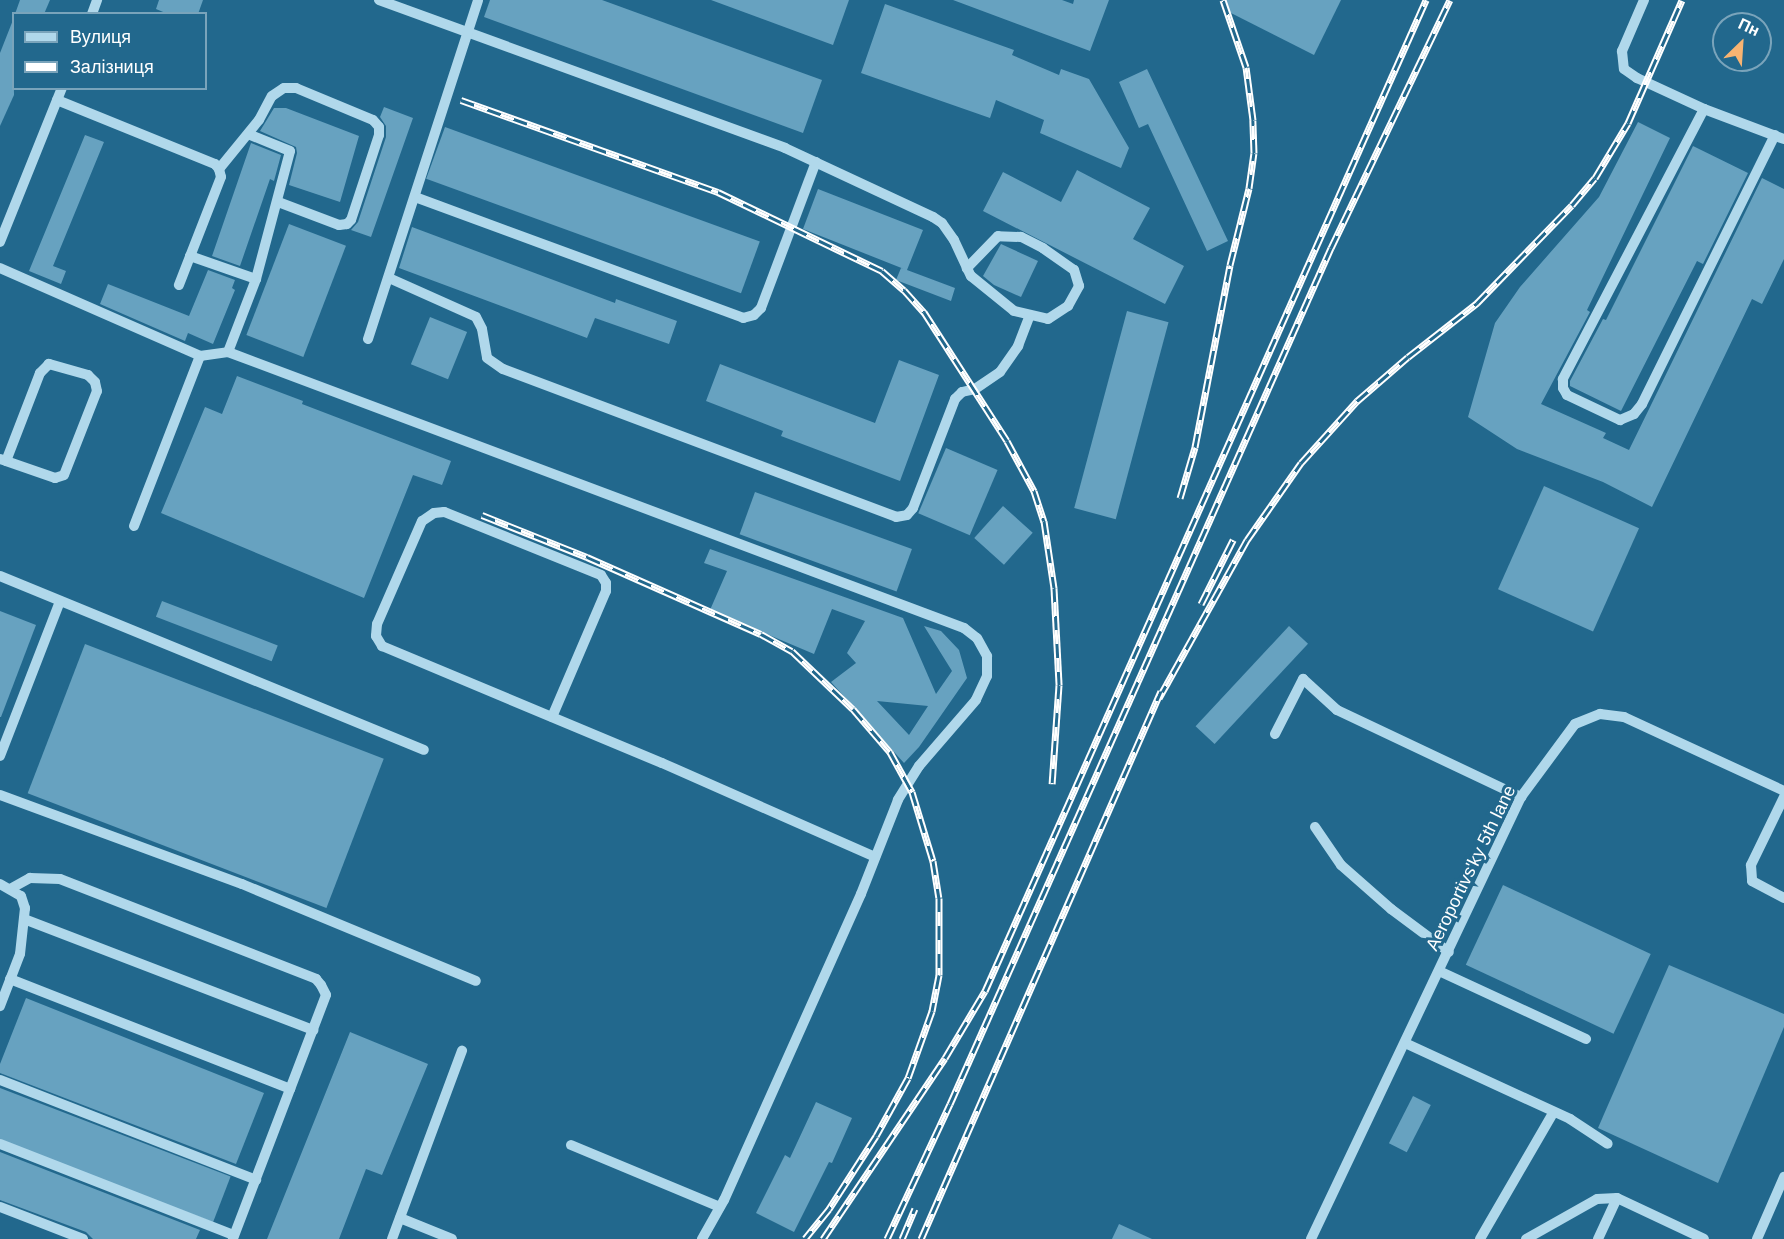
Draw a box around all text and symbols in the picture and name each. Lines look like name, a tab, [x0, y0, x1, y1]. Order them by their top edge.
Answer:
legend	[12, 12, 207, 90]
north arrow	[1712, 12, 1772, 72]
text: Пн	[1736, 15, 1762, 39]
text: Вулиця	[70, 27, 131, 47]
text: Залізниця	[70, 57, 154, 77]
street label: Aeroportivs'ky 5th lane	[1422, 782, 1520, 954]

